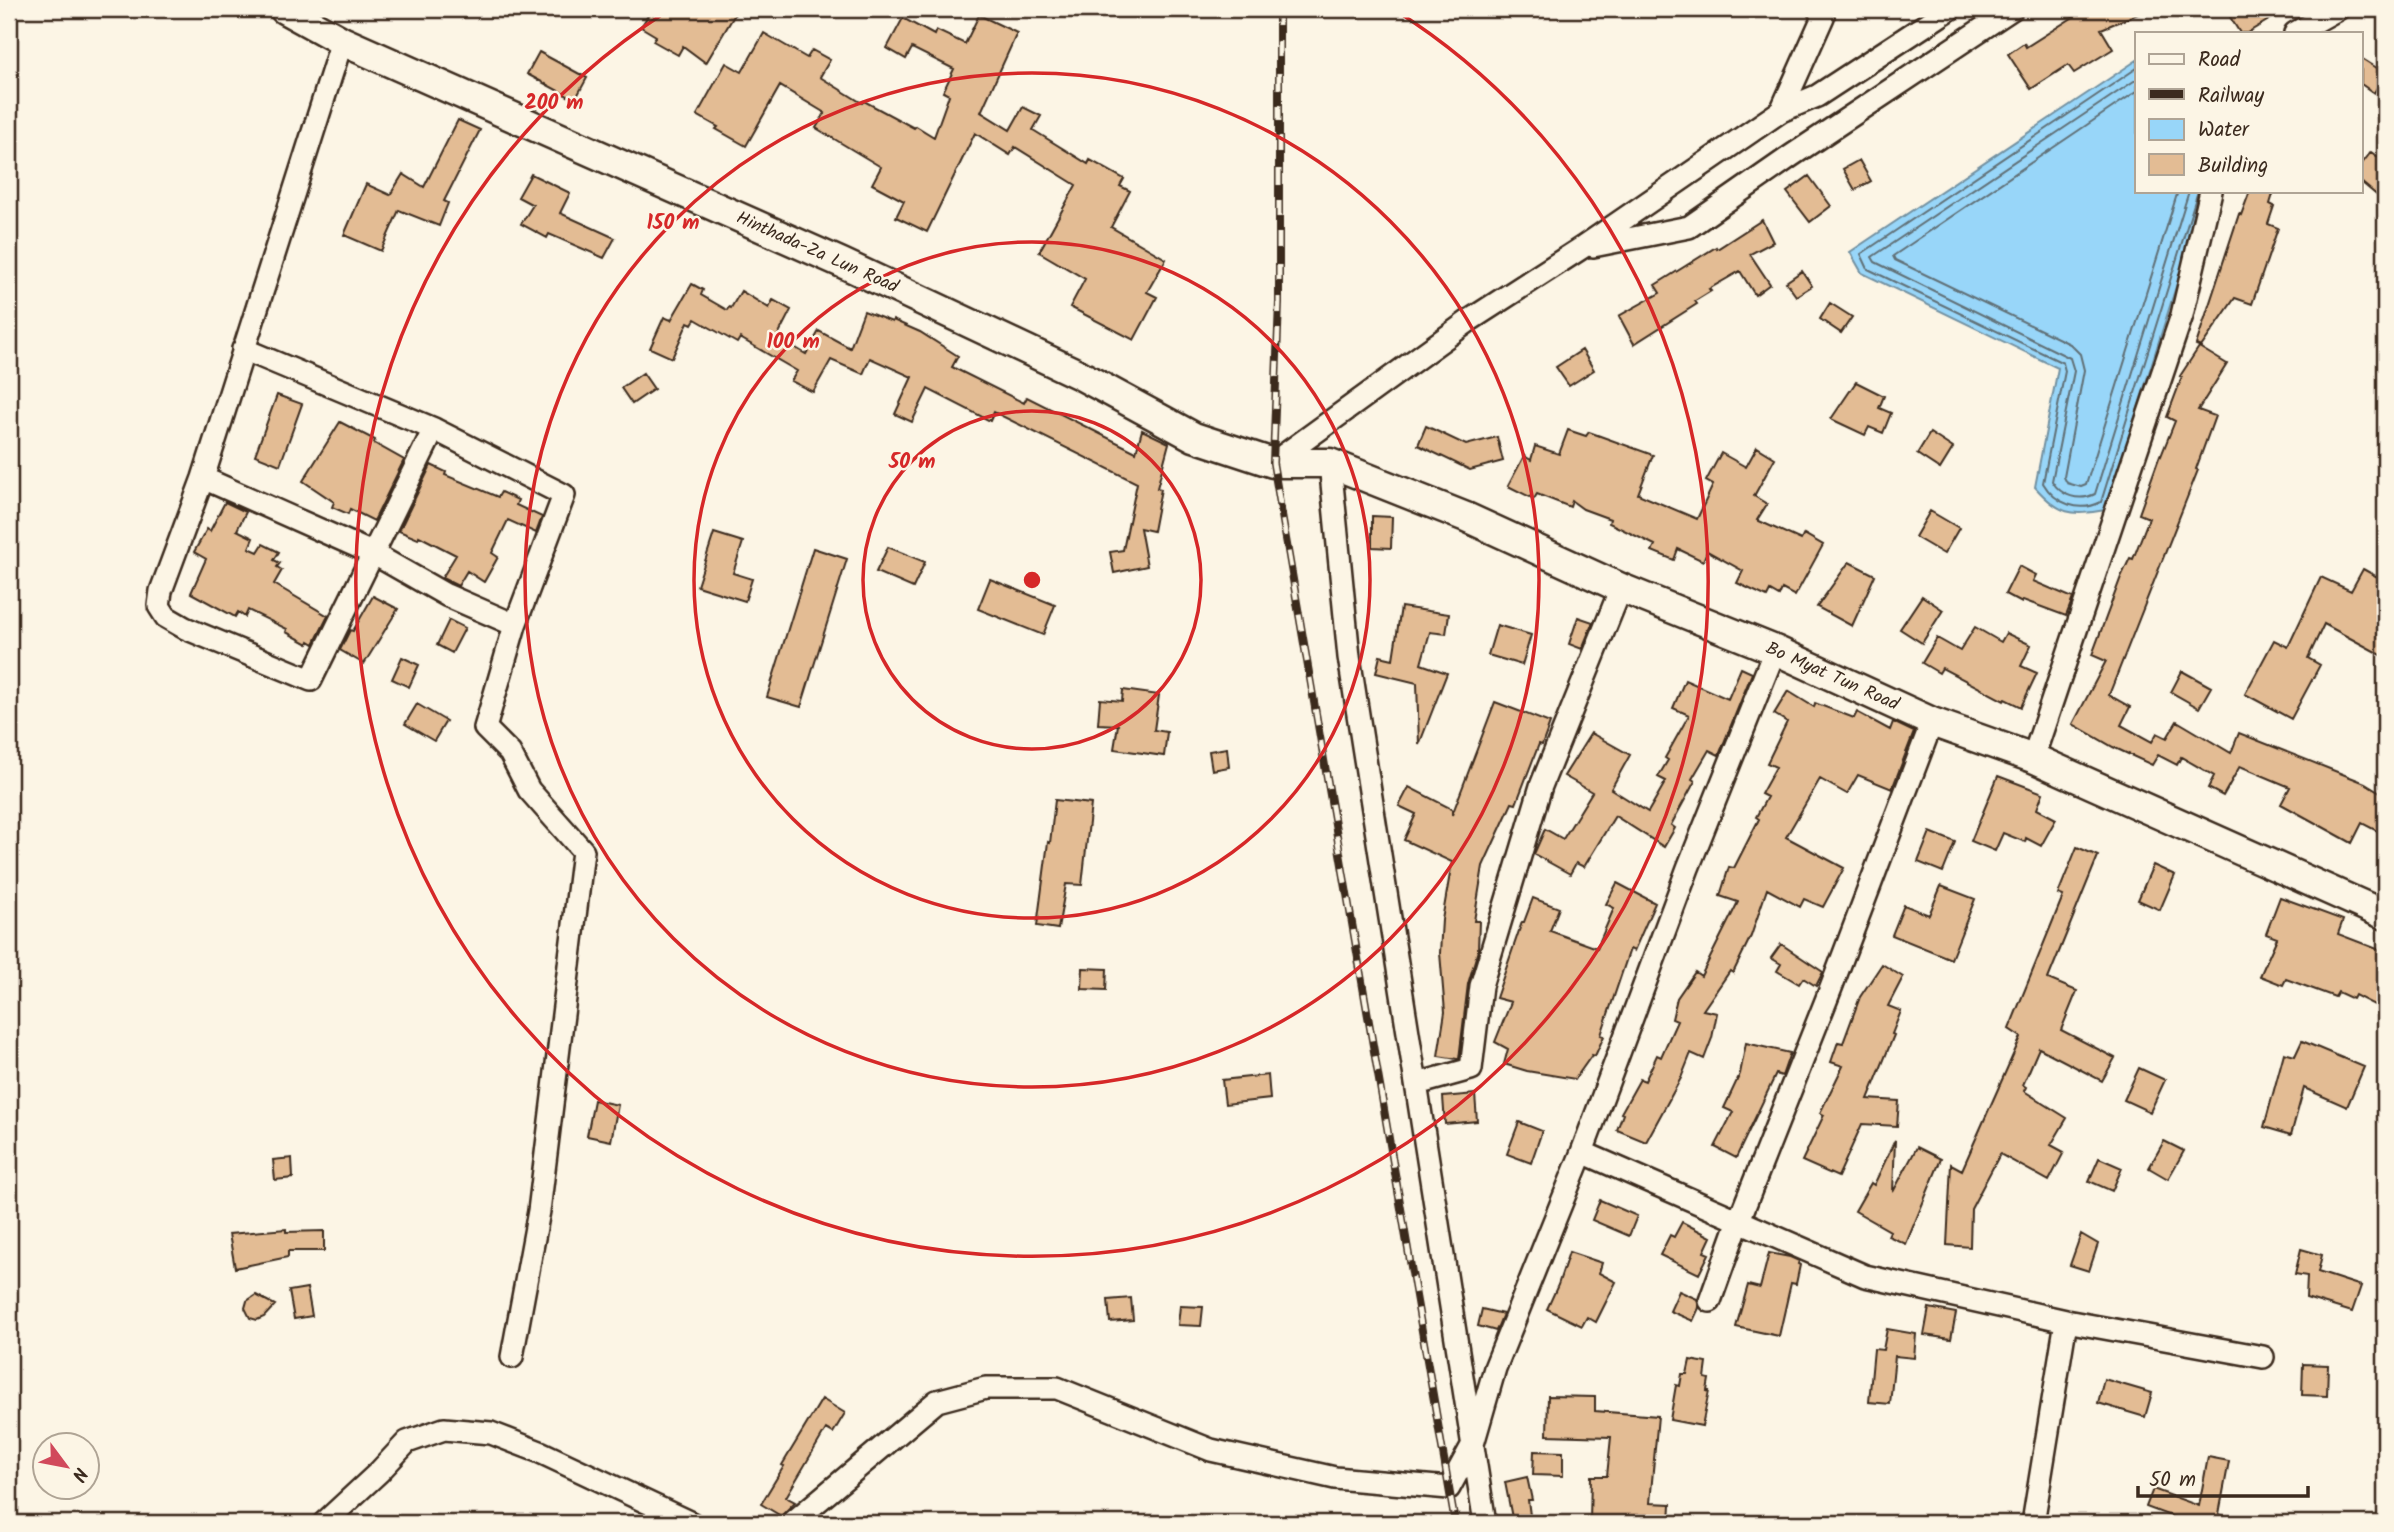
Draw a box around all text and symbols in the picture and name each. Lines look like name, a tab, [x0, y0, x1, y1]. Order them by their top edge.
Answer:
legend	[2135, 32, 2362, 192]
text: Road	[2198, 44, 2241, 77]
text: Railway	[2198, 80, 2264, 113]
text: 200 m	[524, 87, 584, 120]
text: Water	[2198, 114, 2250, 147]
text: Building	[2198, 150, 2268, 183]
street label: Hinthada-Za Lun Road	[731, 204, 904, 302]
text: 150 m	[646, 207, 700, 240]
text: 100 m	[766, 326, 820, 359]
text: 50 m	[888, 446, 935, 479]
centre of rings	[1020, 568, 1044, 592]
street label: Bo Myat Tun Road	[1761, 635, 1904, 720]
north arrow	[32, 1430, 102, 1500]
scale bar	[2138, 1455, 2308, 1499]
text: N	[63, 1461, 95, 1487]
text: 50 m	[2149, 1464, 2196, 1497]

